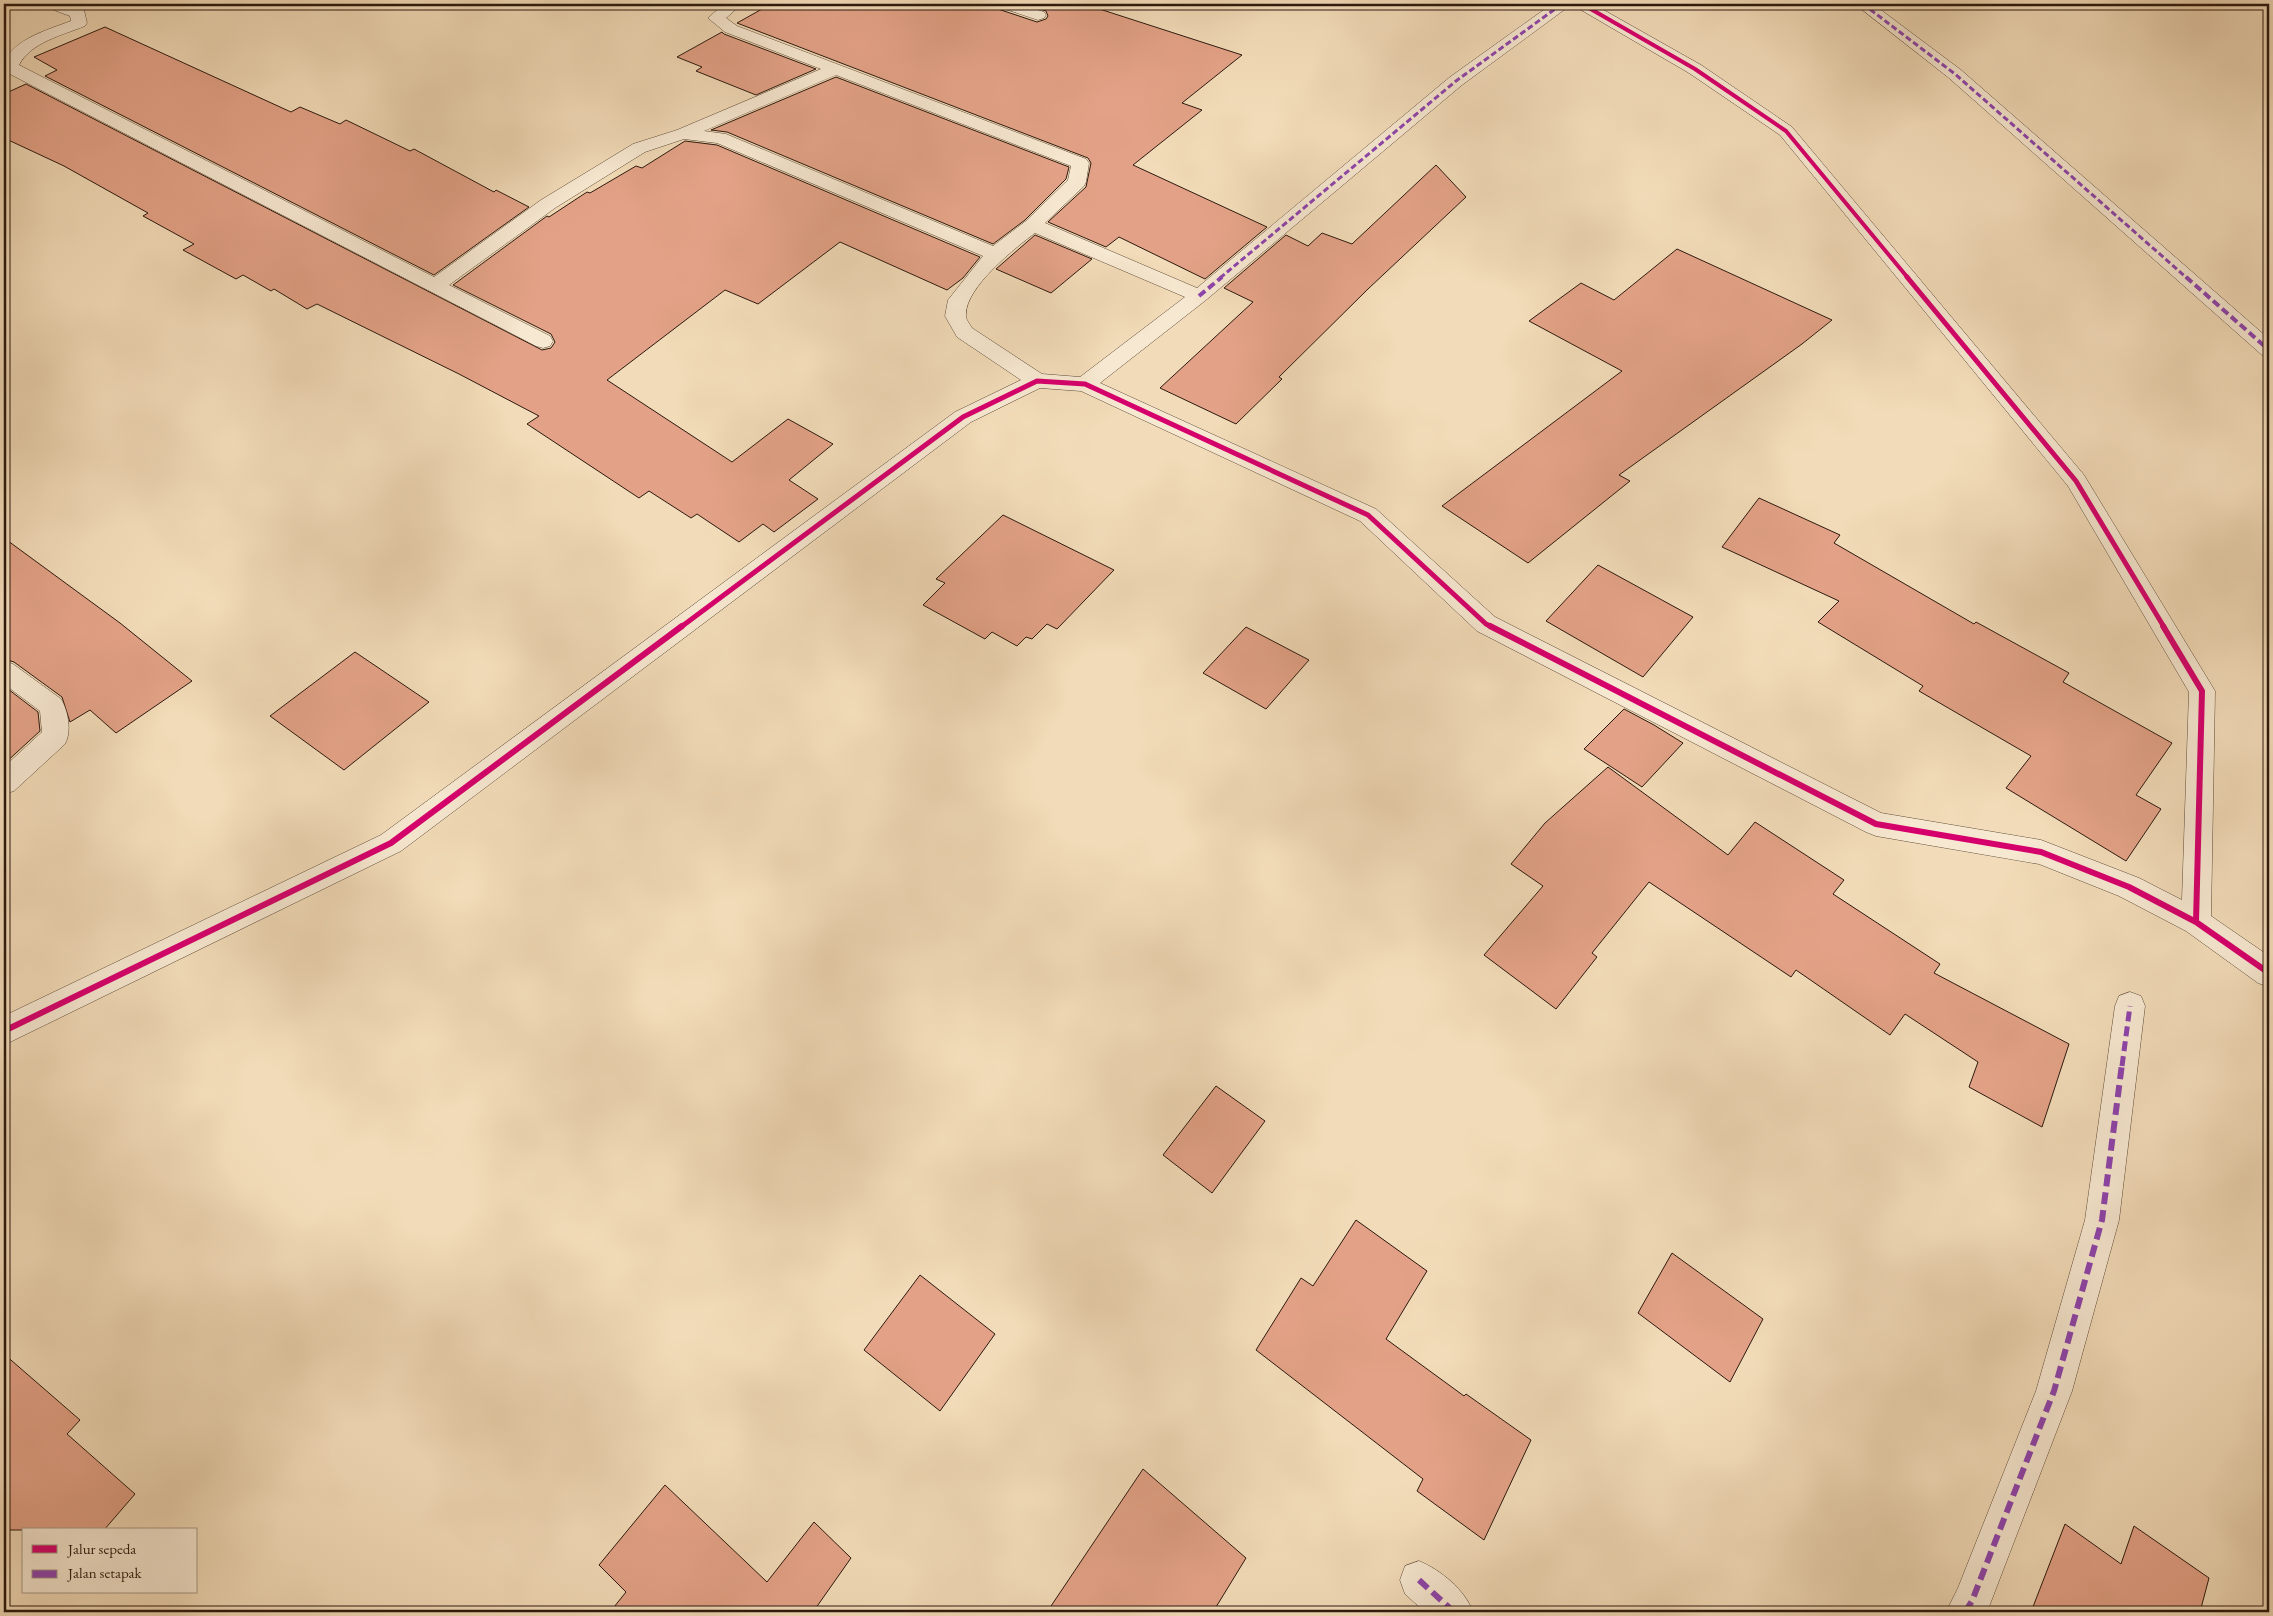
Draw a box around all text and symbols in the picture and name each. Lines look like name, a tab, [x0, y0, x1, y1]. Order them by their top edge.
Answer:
legend	[22, 1528, 198, 1594]
text: Jalur sepeda	[66, 1539, 136, 1558]
text: Jalan setapak	[66, 1563, 142, 1582]

